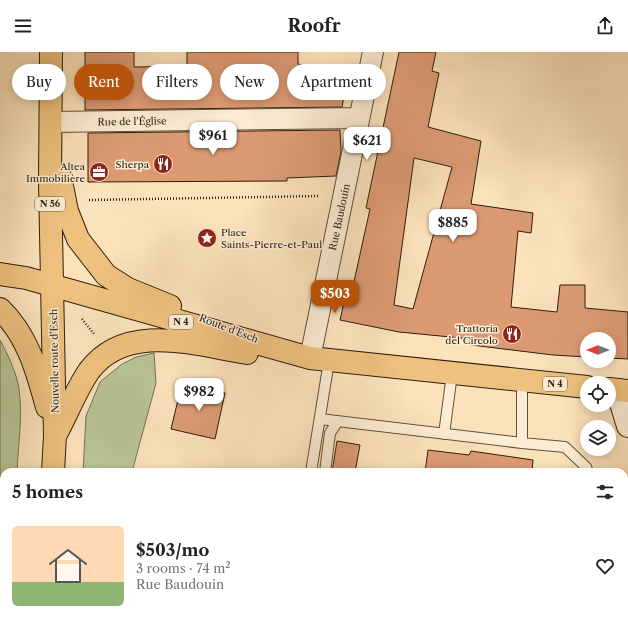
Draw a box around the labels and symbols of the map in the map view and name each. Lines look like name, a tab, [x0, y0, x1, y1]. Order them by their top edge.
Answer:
street label: Rue de l'Église	[97, 114, 167, 129]
pin: $961	[189, 122, 237, 156]
pin: $621	[343, 127, 391, 161]
restaurant icon: Sherpa	[152, 153, 174, 175]
place label: Sherpa	[115, 158, 150, 171]
place label: Altea Immobilière	[26, 160, 86, 185]
office icon: Altea Immobilière	[88, 161, 110, 183]
street label: Rue Baudouin	[326, 182, 353, 252]
road number: N 56	[35, 197, 65, 211]
pin: $885	[429, 209, 477, 243]
place label: Place Saints-Pierre-et-Paul	[221, 226, 322, 251]
place icon: Place Saints-Pierre-et-Paul	[196, 227, 218, 249]
pin: $503	[311, 280, 359, 314]
street label: Nouvelle route d'Esch	[47, 308, 62, 413]
street label: Route d'Esch	[197, 311, 261, 346]
road number: N 4	[169, 315, 193, 329]
place label: Trattoria del Circolo	[445, 322, 499, 347]
restaurant icon: Trattoria del Circolo	[501, 323, 523, 345]
north arrow	[580, 332, 616, 368]
road number: N 4	[543, 377, 567, 391]
pin: $982	[175, 378, 223, 412]

